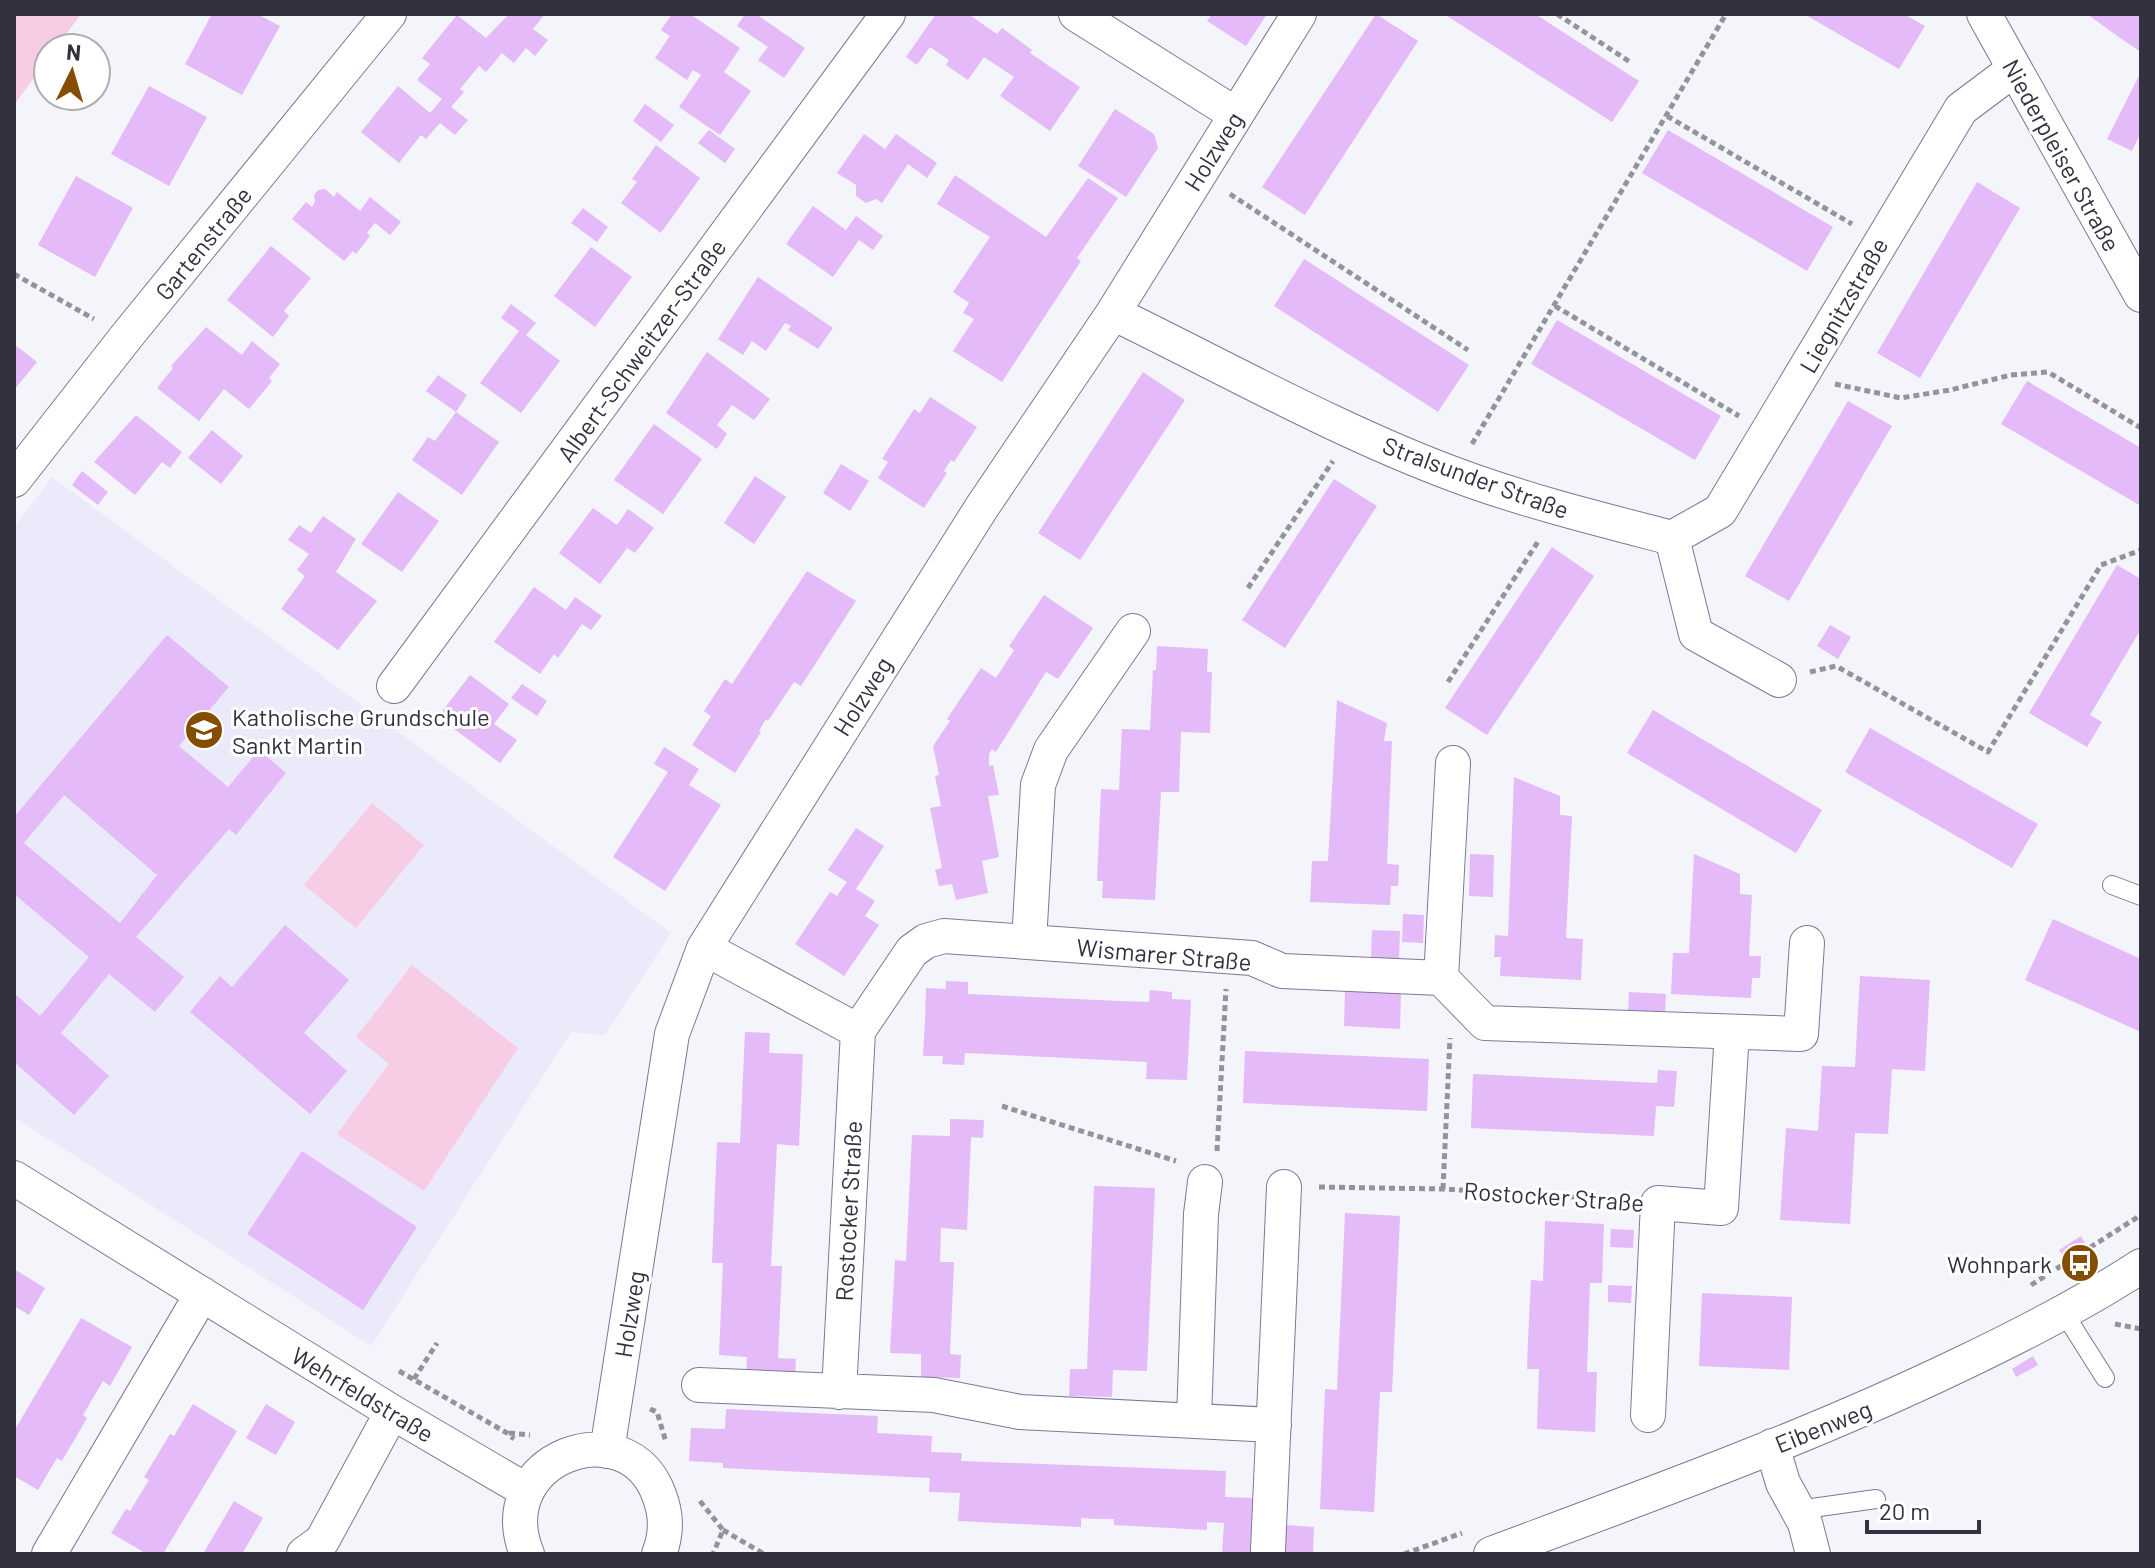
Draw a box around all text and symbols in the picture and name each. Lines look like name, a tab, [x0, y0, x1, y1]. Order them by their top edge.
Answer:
north arrow	[32, 32, 112, 112]
text: N	[65, 37, 82, 65]
street label: Niederpleiser Straße	[1997, 54, 2127, 256]
street label: Holzweg	[1178, 106, 1248, 196]
street label: Gartenstraße	[149, 181, 257, 305]
street label: Liegnitzstraße	[1793, 232, 1893, 378]
street label: Albert-Schweitzer-Straße	[551, 233, 731, 467]
street label: Stralsunder Straße	[1379, 430, 1573, 524]
street label: Holzweg	[827, 651, 897, 741]
place label: Katholische Grundschule Sankt Martin	[232, 702, 490, 759]
school or university icon: Katholische Grundschule Sankt Martin	[183, 709, 225, 751]
street label: Wismarer Straße	[1075, 932, 1253, 976]
street label: Rostocker Straße	[829, 1120, 867, 1302]
street label: Rostocker Straße	[1463, 1175, 1645, 1217]
bus stop icon: Wohnpark	[2059, 1242, 2101, 1284]
place label: Wohnpark	[1947, 1249, 2052, 1278]
street label: Holzweg	[608, 1269, 650, 1359]
street label: Wehrfeldstraße	[287, 1340, 439, 1448]
street label: Eibenweg	[1770, 1394, 1876, 1458]
scale bar	[1867, 1484, 1979, 1534]
text: 20 m	[1879, 1496, 1930, 1525]

